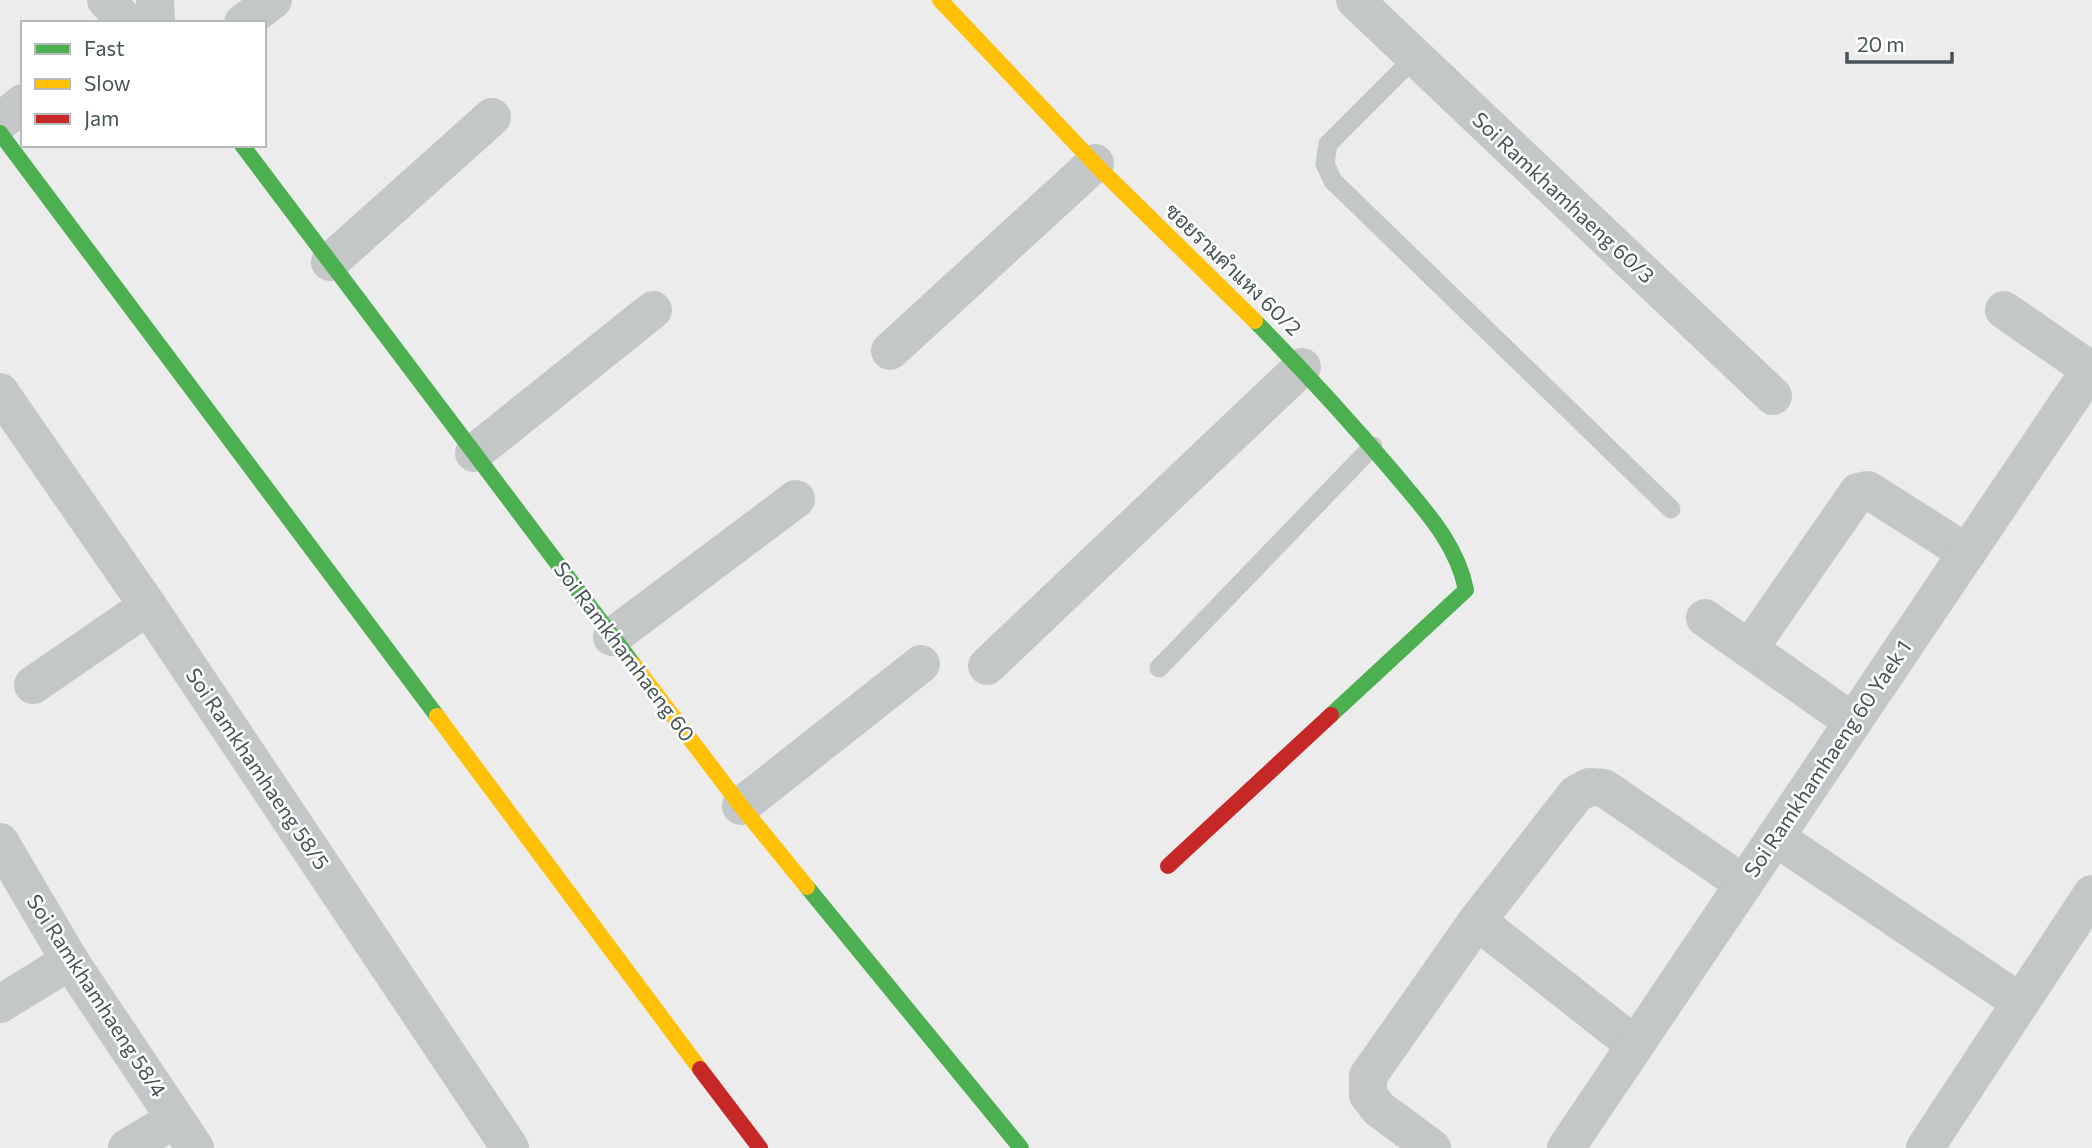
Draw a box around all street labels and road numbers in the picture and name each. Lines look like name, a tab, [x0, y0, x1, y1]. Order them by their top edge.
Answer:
street label: Soi Ramkhamhaeng 60/3	[1468, 106, 1660, 288]
street label: ซอยรามคำแหง 60/2	[1161, 198, 1307, 340]
street label: Soi Ramkhamhaeng 60	[550, 556, 701, 746]
street label: Soi Ramkhamhaeng 60 Yaek 1	[1738, 635, 1916, 881]
street label: Soi Ramkhamhaeng 58/5	[181, 663, 335, 874]
street label: Soi Ramkhamhaeng 58/4	[22, 889, 172, 1102]

